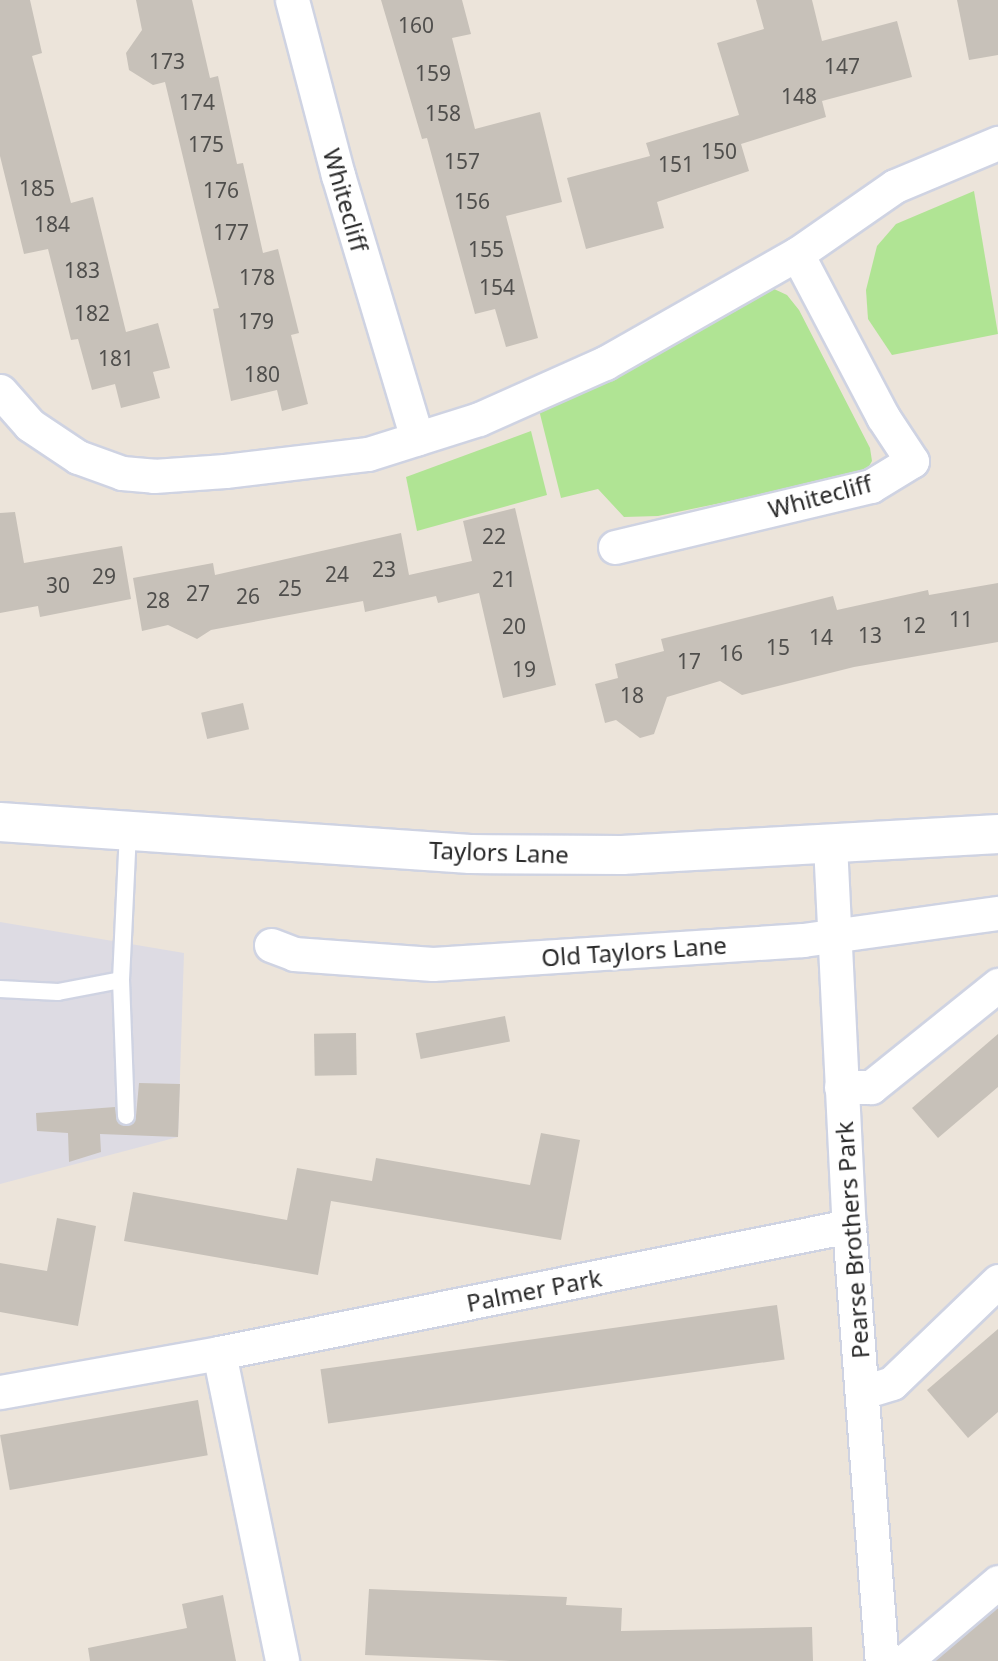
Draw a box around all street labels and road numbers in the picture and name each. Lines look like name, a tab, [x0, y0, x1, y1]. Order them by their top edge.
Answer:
street label: Whitecliff	[318, 145, 374, 255]
street label: Whitecliff	[765, 468, 875, 524]
street label: Taylors Lane	[429, 835, 569, 869]
street label: Old Taylors Lane	[540, 930, 728, 972]
street label: Pearse Brothers Park	[829, 1120, 875, 1360]
street label: Palmer Park	[464, 1263, 604, 1317]

